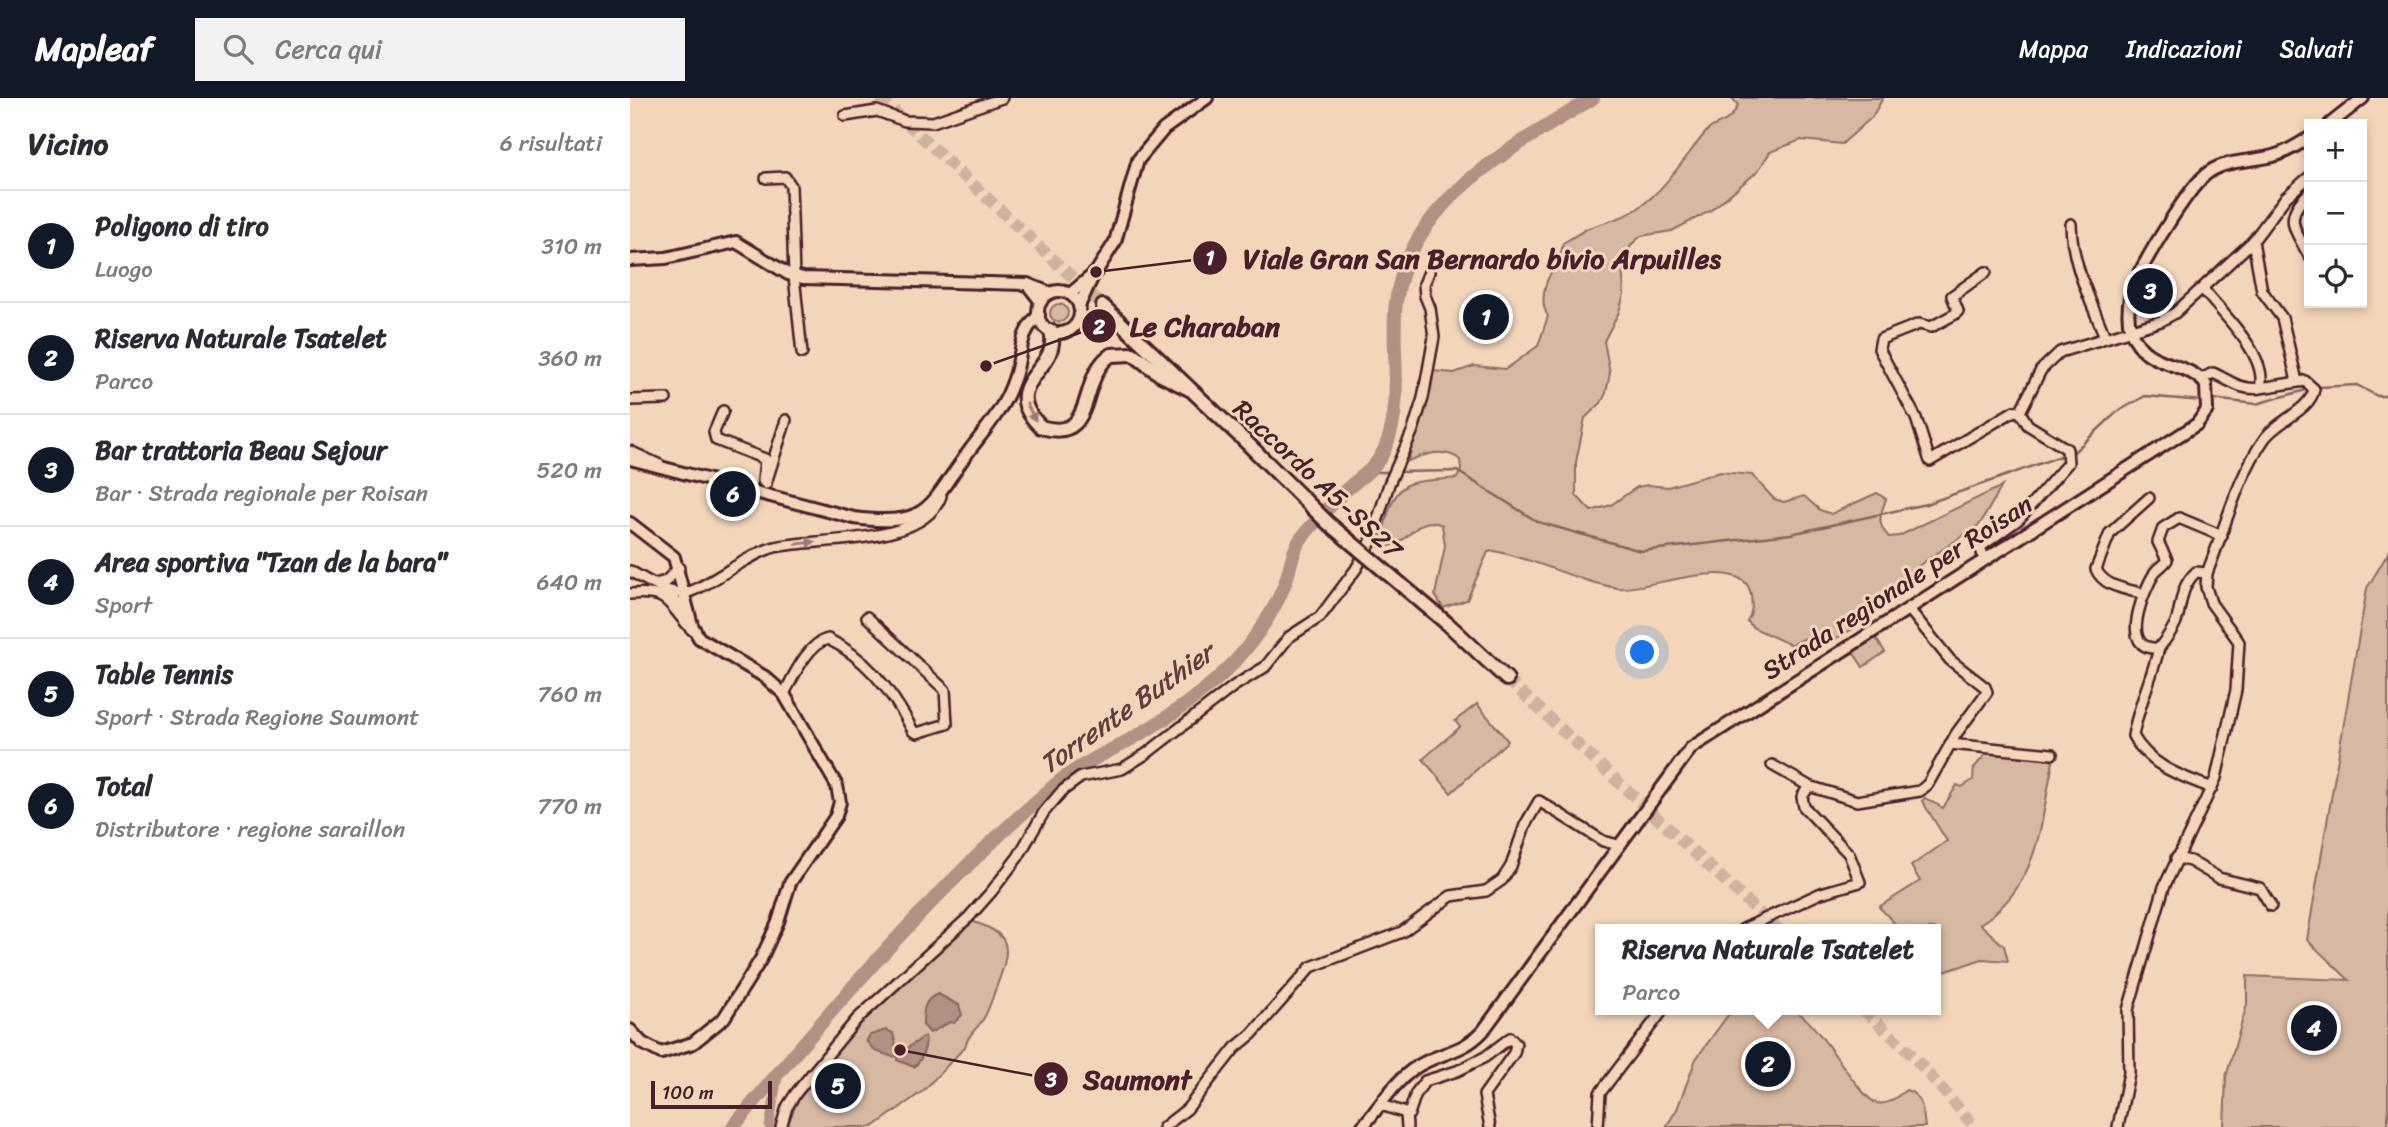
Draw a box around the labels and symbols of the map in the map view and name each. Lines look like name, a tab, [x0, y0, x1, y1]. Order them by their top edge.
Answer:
callout: Viale Gran San Bernardo bivio Arpuilles	[1192, 234, 1736, 283]
text: Viale Gran San Bernardo bivio Arpuilles	[1243, 234, 1721, 283]
text: 1	[1205, 239, 1215, 277]
pin: 3	[2127, 265, 2173, 317]
pin: 1	[1463, 291, 1509, 343]
callout: Le Charaban	[1081, 302, 1295, 351]
text: Le Charaban	[1130, 302, 1281, 351]
text: 2	[1092, 308, 1105, 346]
street label: Raccordo A5-SS27	[1222, 387, 1416, 572]
one-way arrow	[1024, 403, 1036, 423]
pin: 6	[710, 468, 756, 520]
street label: Strada regionale per Roisan	[1752, 482, 2042, 692]
one-way arrow	[795, 538, 817, 549]
water label: Torrente Buthier	[1028, 626, 1229, 787]
your location	[1625, 635, 1659, 669]
pin: 4	[2291, 1002, 2337, 1054]
pin: 2	[1745, 1038, 1791, 1090]
callout: Saumont	[1033, 1055, 1205, 1104]
text: Saumont	[1082, 1055, 1193, 1104]
pin: 5	[815, 1060, 861, 1112]
text: 3	[1044, 1061, 1057, 1099]
scale bar	[651, 1078, 772, 1110]

